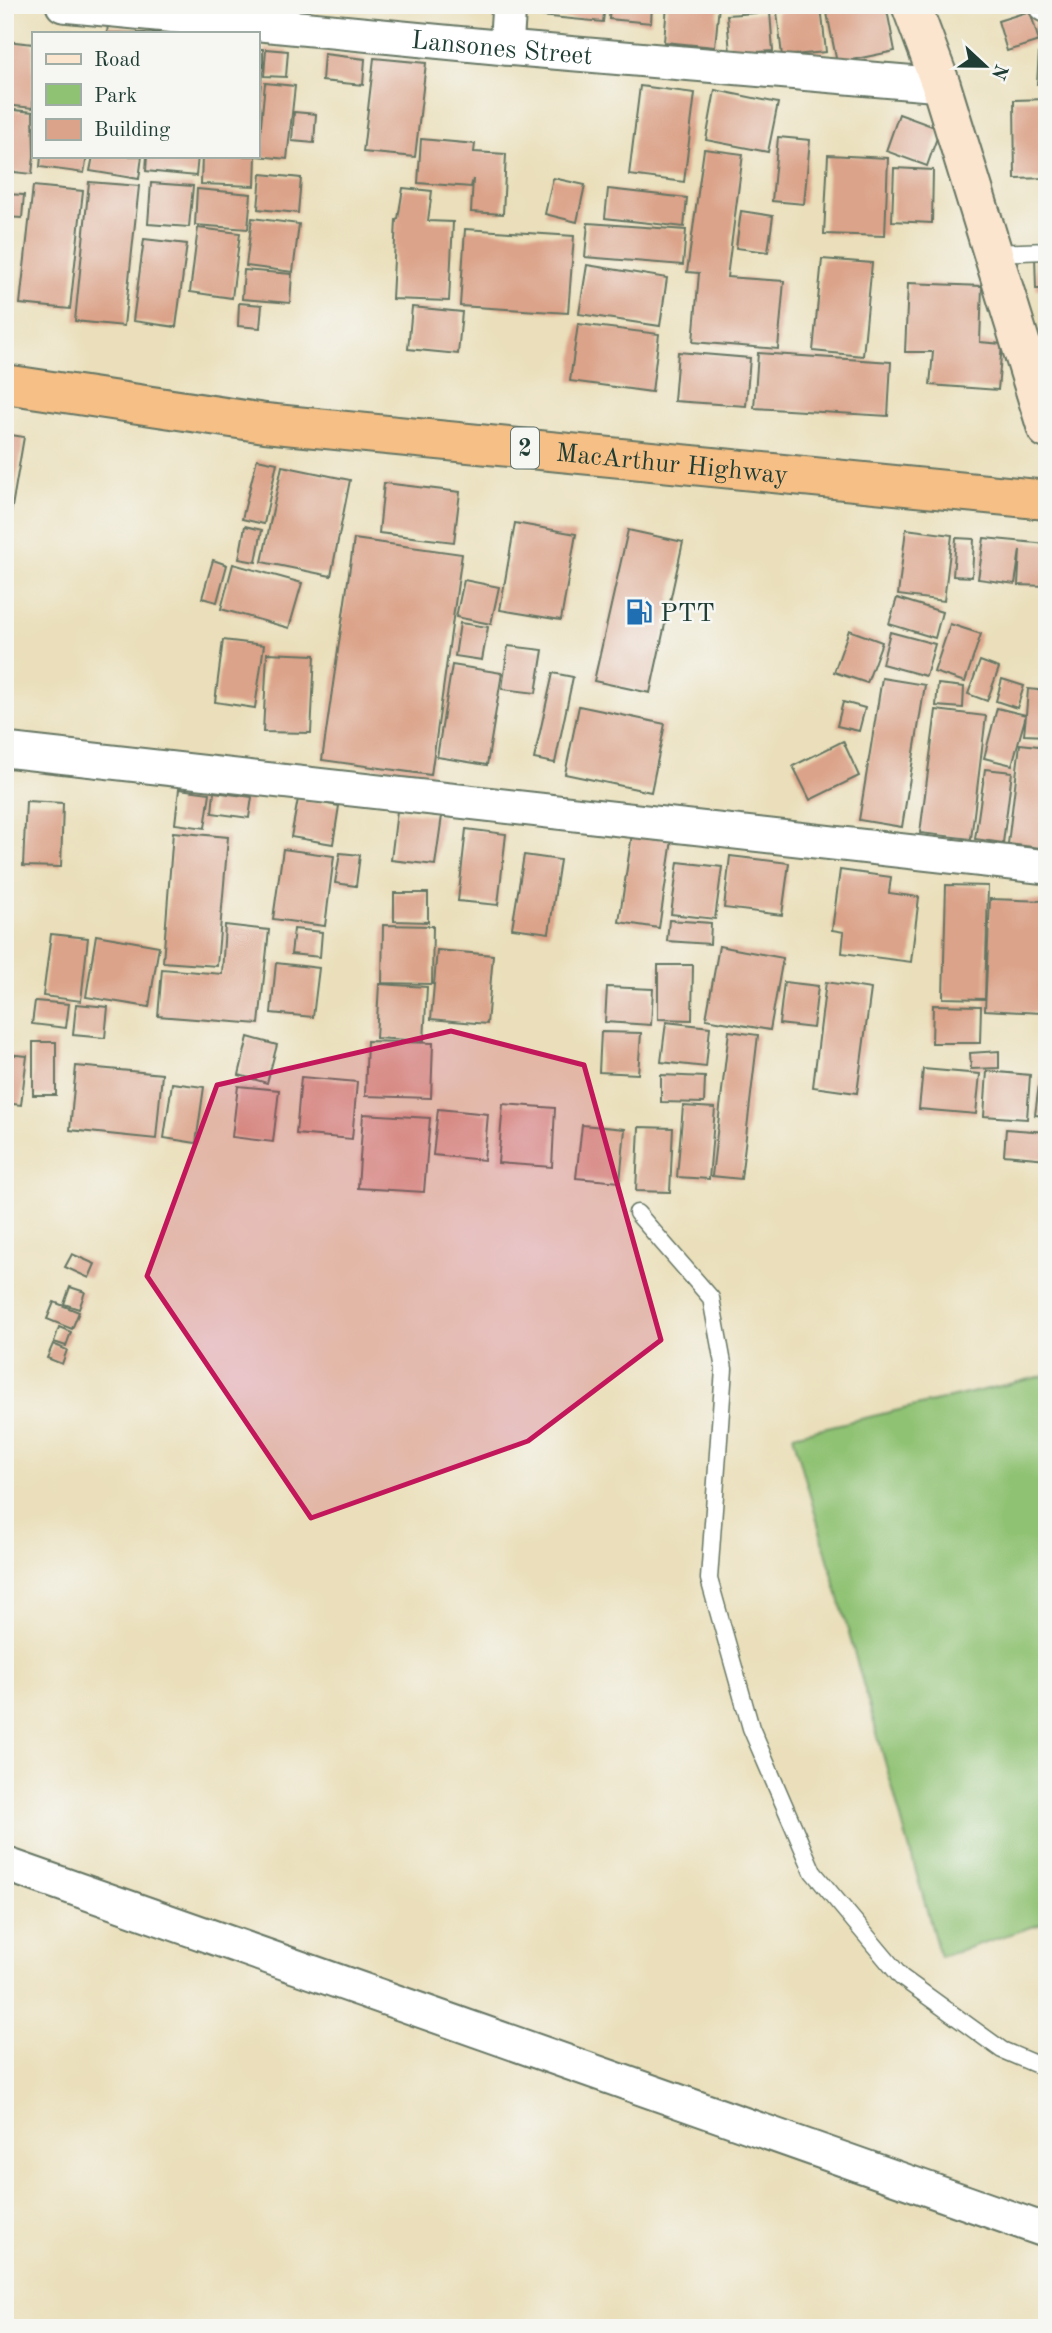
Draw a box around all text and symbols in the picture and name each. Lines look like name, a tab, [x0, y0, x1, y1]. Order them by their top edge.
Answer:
street label: Lansones Street	[410, 28, 594, 70]
legend	[32, 32, 259, 158]
north arrow	[950, 32, 1020, 102]
text: Road	[94, 50, 141, 71]
text: N	[987, 61, 1010, 82]
text: Park	[94, 86, 137, 107]
text: Building	[94, 120, 171, 141]
road number: 2	[511, 428, 539, 468]
street label: MacArthur Highway	[555, 441, 789, 489]
fuel station icon: PTT	[624, 597, 654, 627]
place label: PTT	[660, 601, 715, 627]

